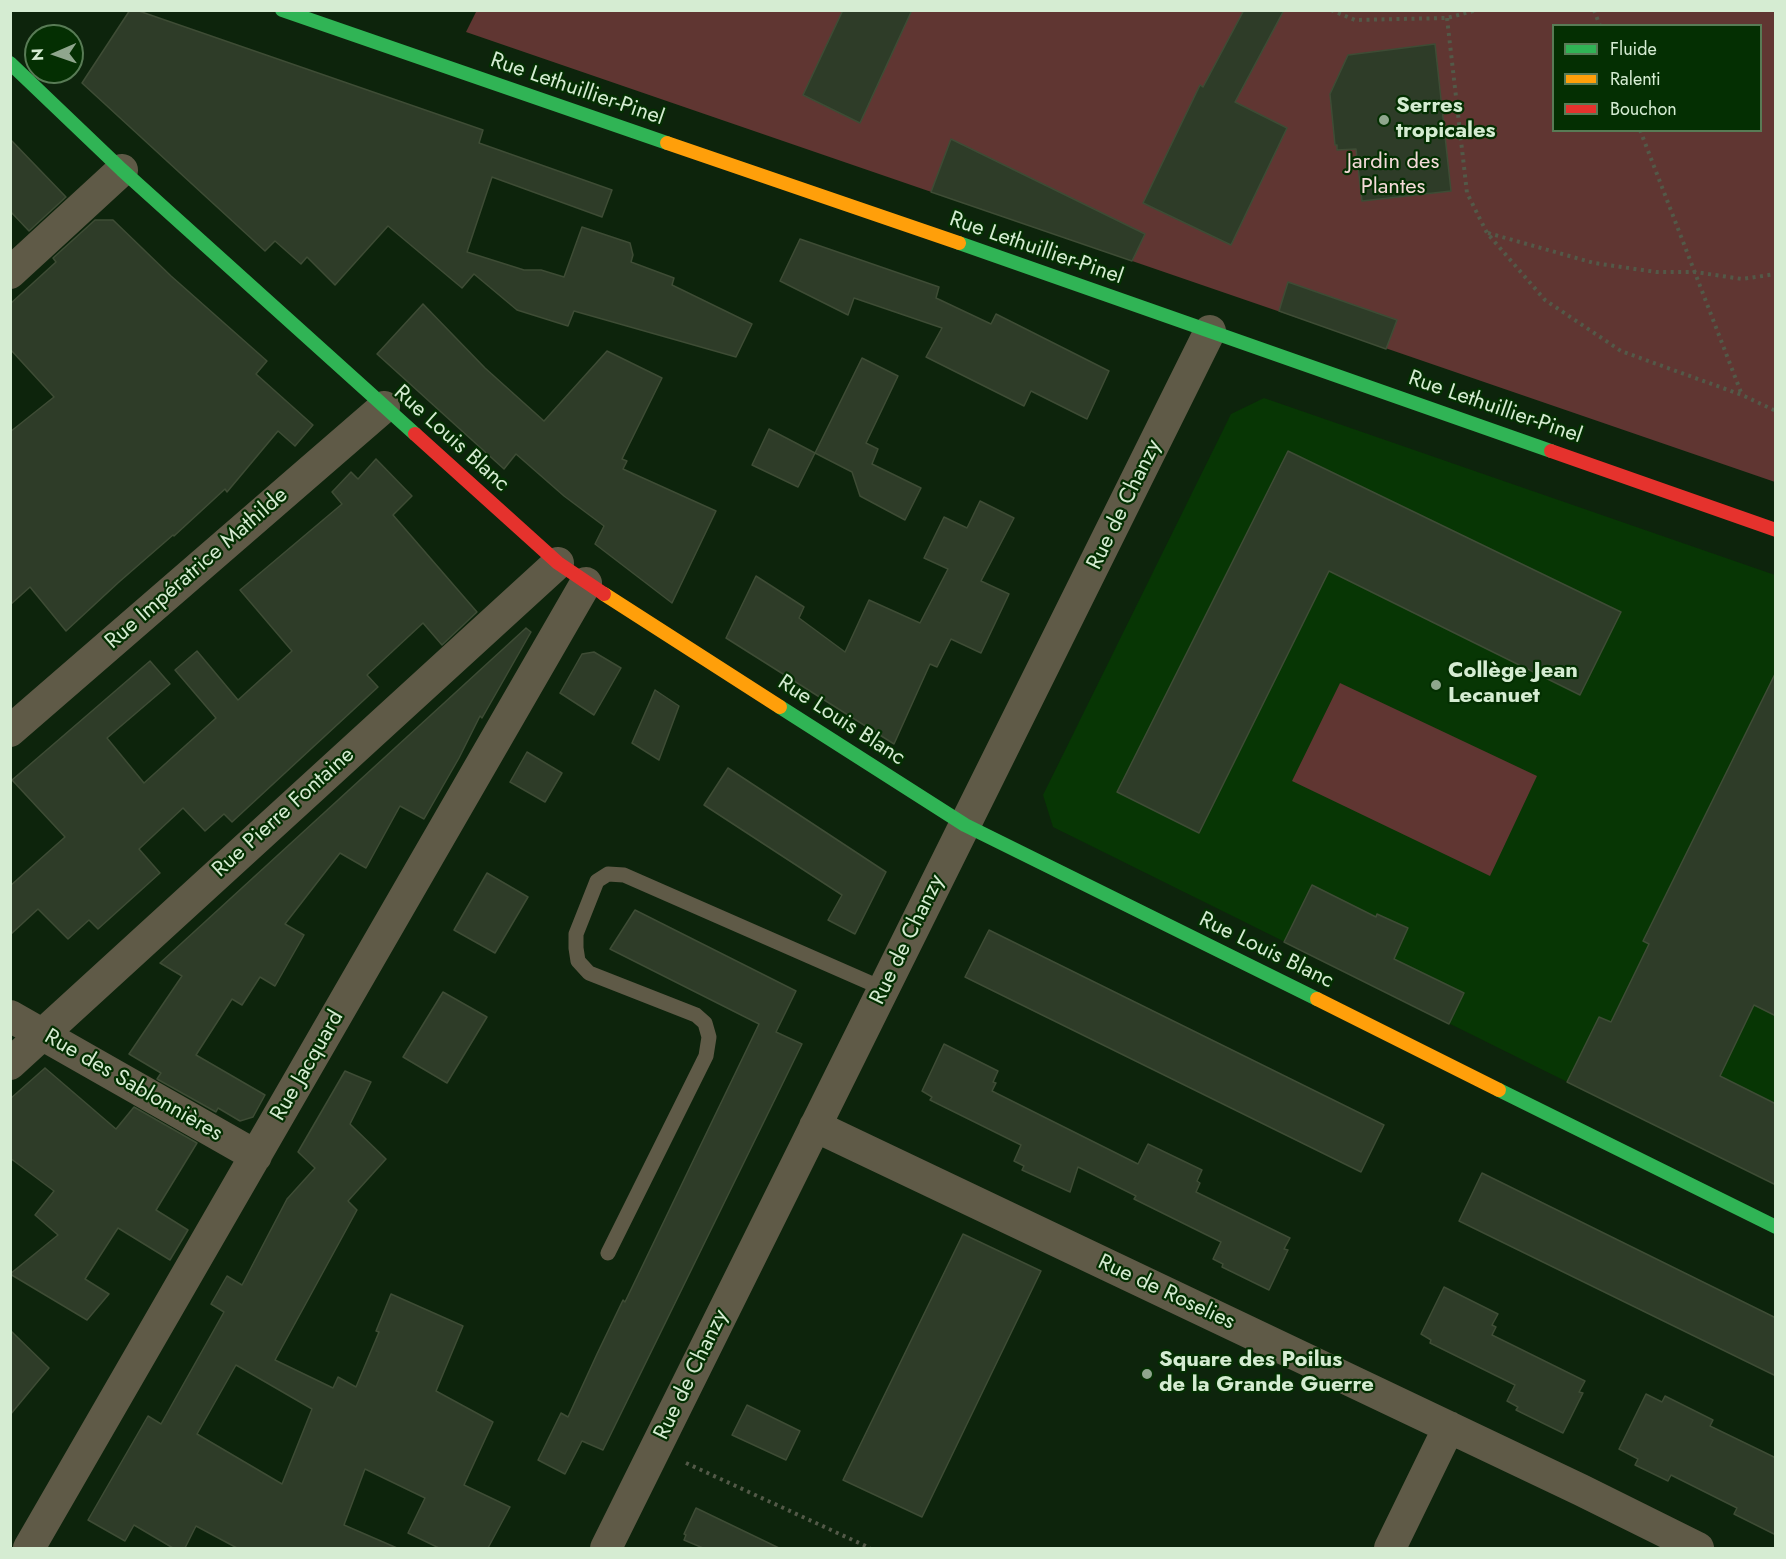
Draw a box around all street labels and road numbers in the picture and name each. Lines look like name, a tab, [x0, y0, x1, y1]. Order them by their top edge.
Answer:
street label: Rue Lethuillier-Pinel	[487, 48, 667, 132]
street label: Rue Lethuillier-Pinel	[946, 207, 1126, 291]
street label: Rue Lethuillier-Pinel	[1405, 366, 1585, 450]
street label: Rue Louis Blanc	[388, 380, 514, 498]
street label: Rue de Chanzy	[1082, 436, 1168, 574]
street label: Rue Impératrice Mathilde	[100, 483, 294, 655]
street label: Rue Louis Blanc	[772, 670, 910, 772]
street label: Rue Pierre Fontaine	[208, 742, 360, 884]
street label: Rue de Chanzy	[865, 871, 951, 1009]
street label: Rue Louis Blanc	[1194, 907, 1338, 995]
street label: Rue Jacquard	[266, 1006, 350, 1126]
street label: Rue des Sablonnières	[39, 1024, 227, 1148]
street label: Rue de Roselies	[1093, 1250, 1239, 1336]
street label: Rue de Chanzy	[649, 1306, 735, 1444]

